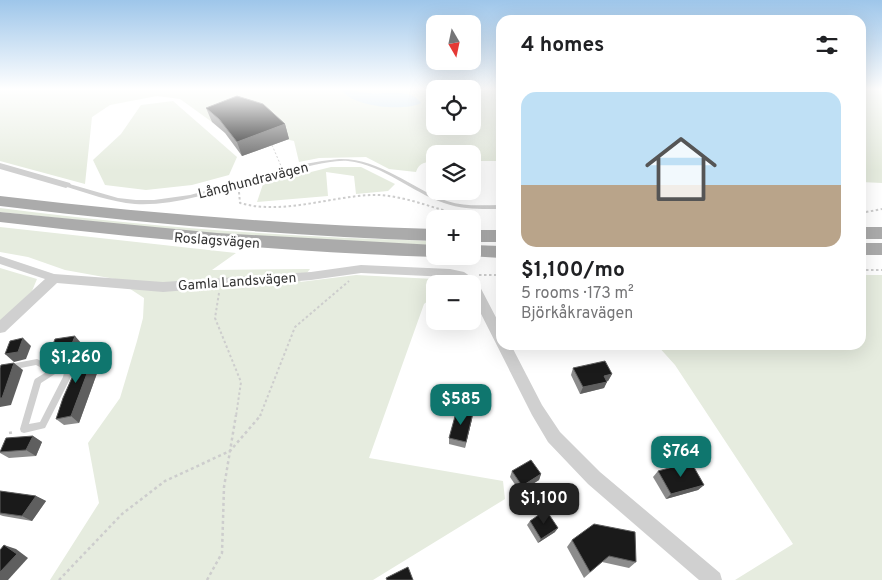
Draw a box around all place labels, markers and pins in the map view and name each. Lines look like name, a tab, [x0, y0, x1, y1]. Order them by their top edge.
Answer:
pin: $1,260	[35, 342, 117, 384]
pin: $585	[431, 384, 491, 426]
pin: $764	[651, 436, 711, 478]
pin: $1,100	[503, 482, 585, 525]

